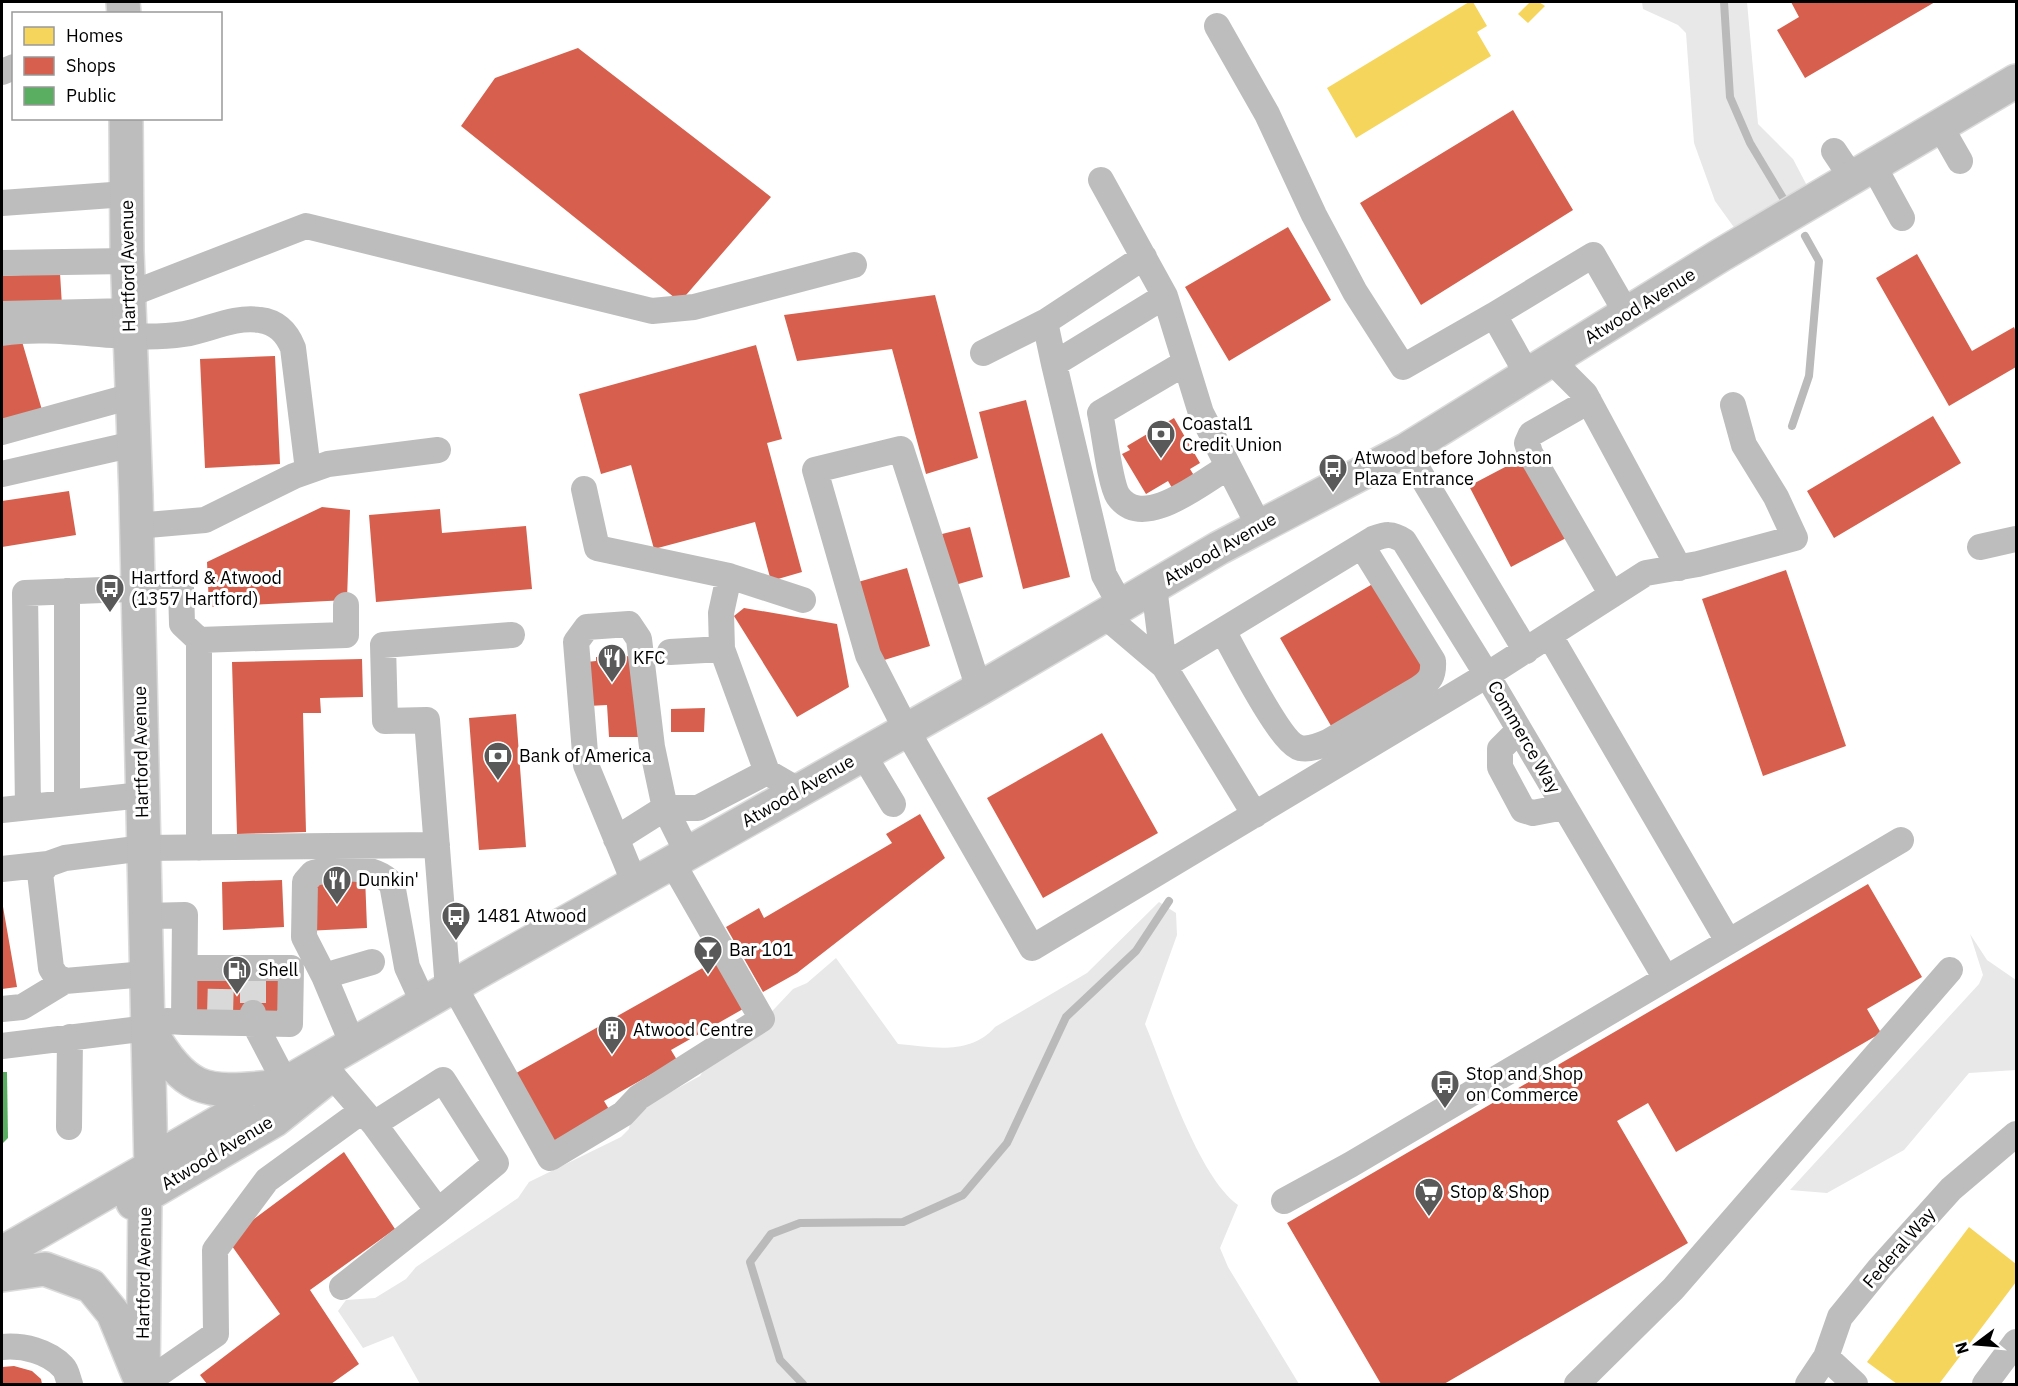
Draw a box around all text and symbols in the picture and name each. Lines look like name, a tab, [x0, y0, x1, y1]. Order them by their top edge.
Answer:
legend	[12, 12, 222, 120]
text: Homes	[66, 24, 123, 47]
text: Shops	[66, 54, 116, 77]
text: Public	[66, 84, 116, 107]
street label: Hartford Avenue	[115, 200, 140, 332]
street label: Atwood Avenue	[1580, 262, 1700, 349]
place label: Coastal1 Credit Union	[1182, 412, 1282, 456]
bank icon: Coastal1 Credit Union	[1145, 418, 1177, 460]
place label: Atwood before Johnston Plaza Entrance	[1354, 446, 1552, 490]
bus stop icon: Atwood before Johnston Plaza Entrance	[1317, 452, 1349, 494]
street label: Atwood Avenue	[1159, 507, 1280, 590]
place label: Hartford & Atwood (1357 Hartford)	[131, 566, 282, 610]
bus stop icon: Hartford & Atwood (1357 Hartford)	[94, 572, 126, 614]
restaurant icon: KFC	[596, 642, 628, 684]
place label: KFC	[633, 646, 665, 669]
street label: Commerce Way	[1483, 676, 1566, 797]
street label: Hartford Avenue	[128, 686, 153, 818]
bank icon: Bank of America	[482, 740, 514, 782]
place label: Bank of America	[519, 744, 652, 767]
street label: Atwood Avenue	[737, 749, 858, 832]
restaurant icon: Dunkin'	[321, 864, 353, 906]
place label: Dunkin'	[358, 868, 419, 891]
bus stop icon: 1481 Atwood	[440, 900, 472, 942]
place label: 1481 Atwood	[477, 904, 587, 927]
bar icon: Bar 101	[692, 934, 724, 976]
place label: Bar 101	[729, 938, 794, 961]
fuel station icon: Shell	[221, 954, 253, 996]
place label: Shell	[258, 958, 298, 981]
building icon: Atwood Centre	[596, 1014, 628, 1056]
place label: Atwood Centre	[633, 1018, 753, 1041]
place label: Stop and Shop on Commerce	[1466, 1062, 1583, 1106]
bus stop icon: Stop and Shop on Commerce	[1429, 1068, 1461, 1110]
street label: Atwood Avenue	[157, 1110, 277, 1195]
supermarket icon: Stop & Shop	[1413, 1176, 1445, 1218]
place label: Stop & Shop	[1450, 1180, 1549, 1203]
street label: Federal Way	[1857, 1203, 1940, 1293]
street label: Hartford Avenue	[131, 1207, 156, 1339]
north arrow	[1946, 1314, 2006, 1374]
text: N	[1950, 1340, 1973, 1356]

